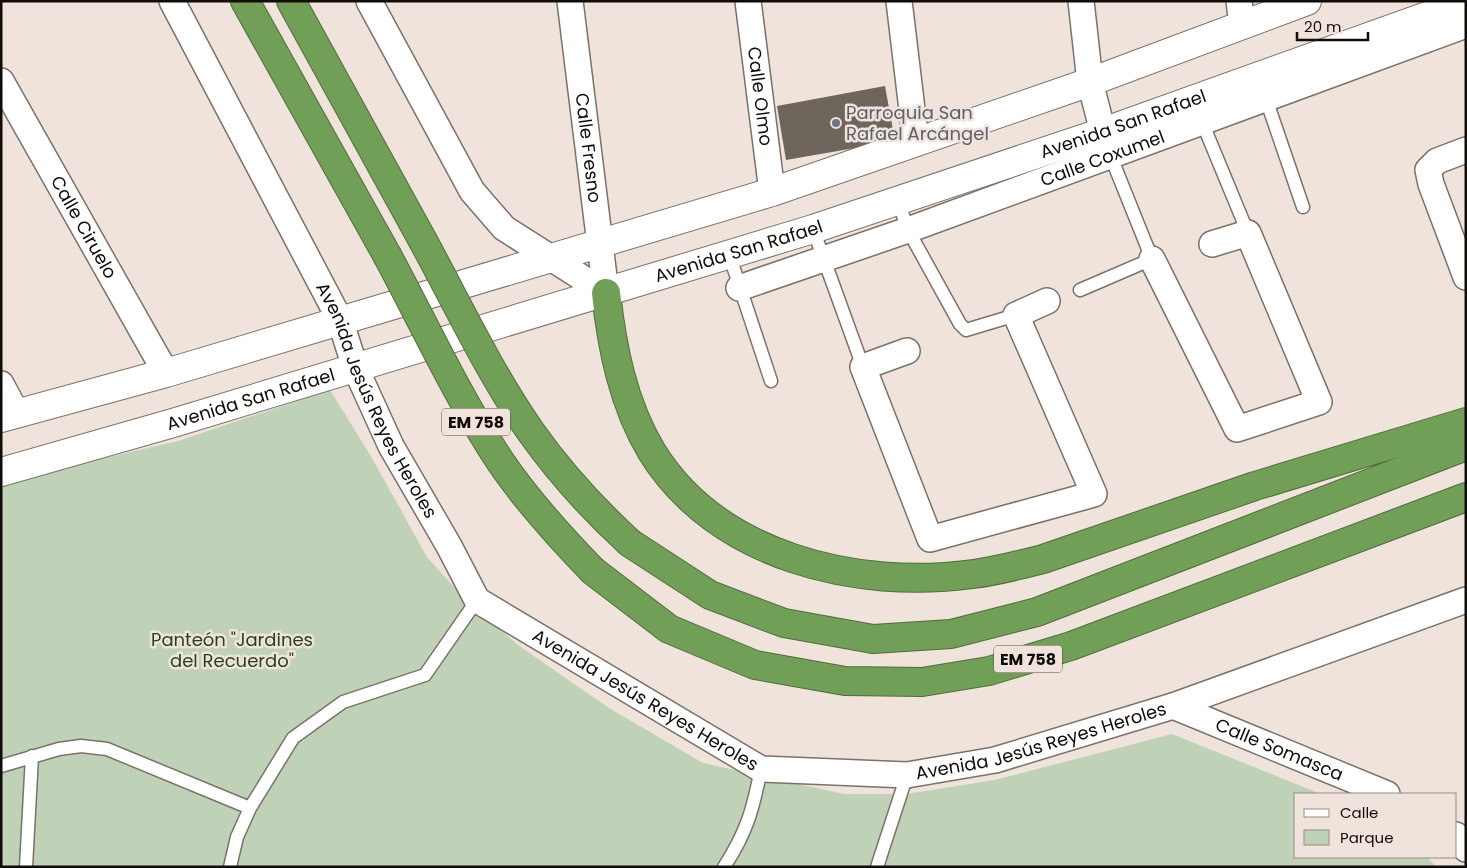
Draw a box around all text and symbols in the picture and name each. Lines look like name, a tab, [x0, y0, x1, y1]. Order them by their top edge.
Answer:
scale bar	[1297, 10, 1368, 42]
text: 20 m	[1304, 16, 1342, 37]
street label: Calle Olmo	[742, 45, 779, 147]
street label: Avenida San Rafael	[1037, 83, 1210, 164]
street label: Calle Fresno	[569, 92, 608, 204]
place label: Parroquia San Rafael Arcángel	[846, 100, 989, 146]
marker: Parroquia San Rafael Arcángel	[830, 117, 842, 129]
street label: Calle Coxumel	[1037, 124, 1168, 192]
street label: Calle Ciruelo	[45, 171, 123, 283]
street label: Avenida San Rafael	[651, 214, 826, 288]
street label: Avenida Jesús Reyes Heroles	[310, 278, 443, 523]
street label: Avenida San Rafael	[164, 362, 338, 436]
road number: EM 758	[442, 408, 510, 436]
street label: Avenida Jesús Reyes Heroles	[528, 623, 763, 777]
park label: Panteón "Jardines del Recuerdo"	[151, 627, 313, 673]
road number: EM 758	[994, 646, 1062, 672]
street label: Avenida Jesús Reyes Heroles	[913, 696, 1169, 785]
street label: Calle Somasca	[1212, 712, 1347, 787]
legend	[1294, 793, 1457, 858]
text: Calle	[1340, 802, 1378, 823]
text: Parque	[1340, 827, 1393, 848]

